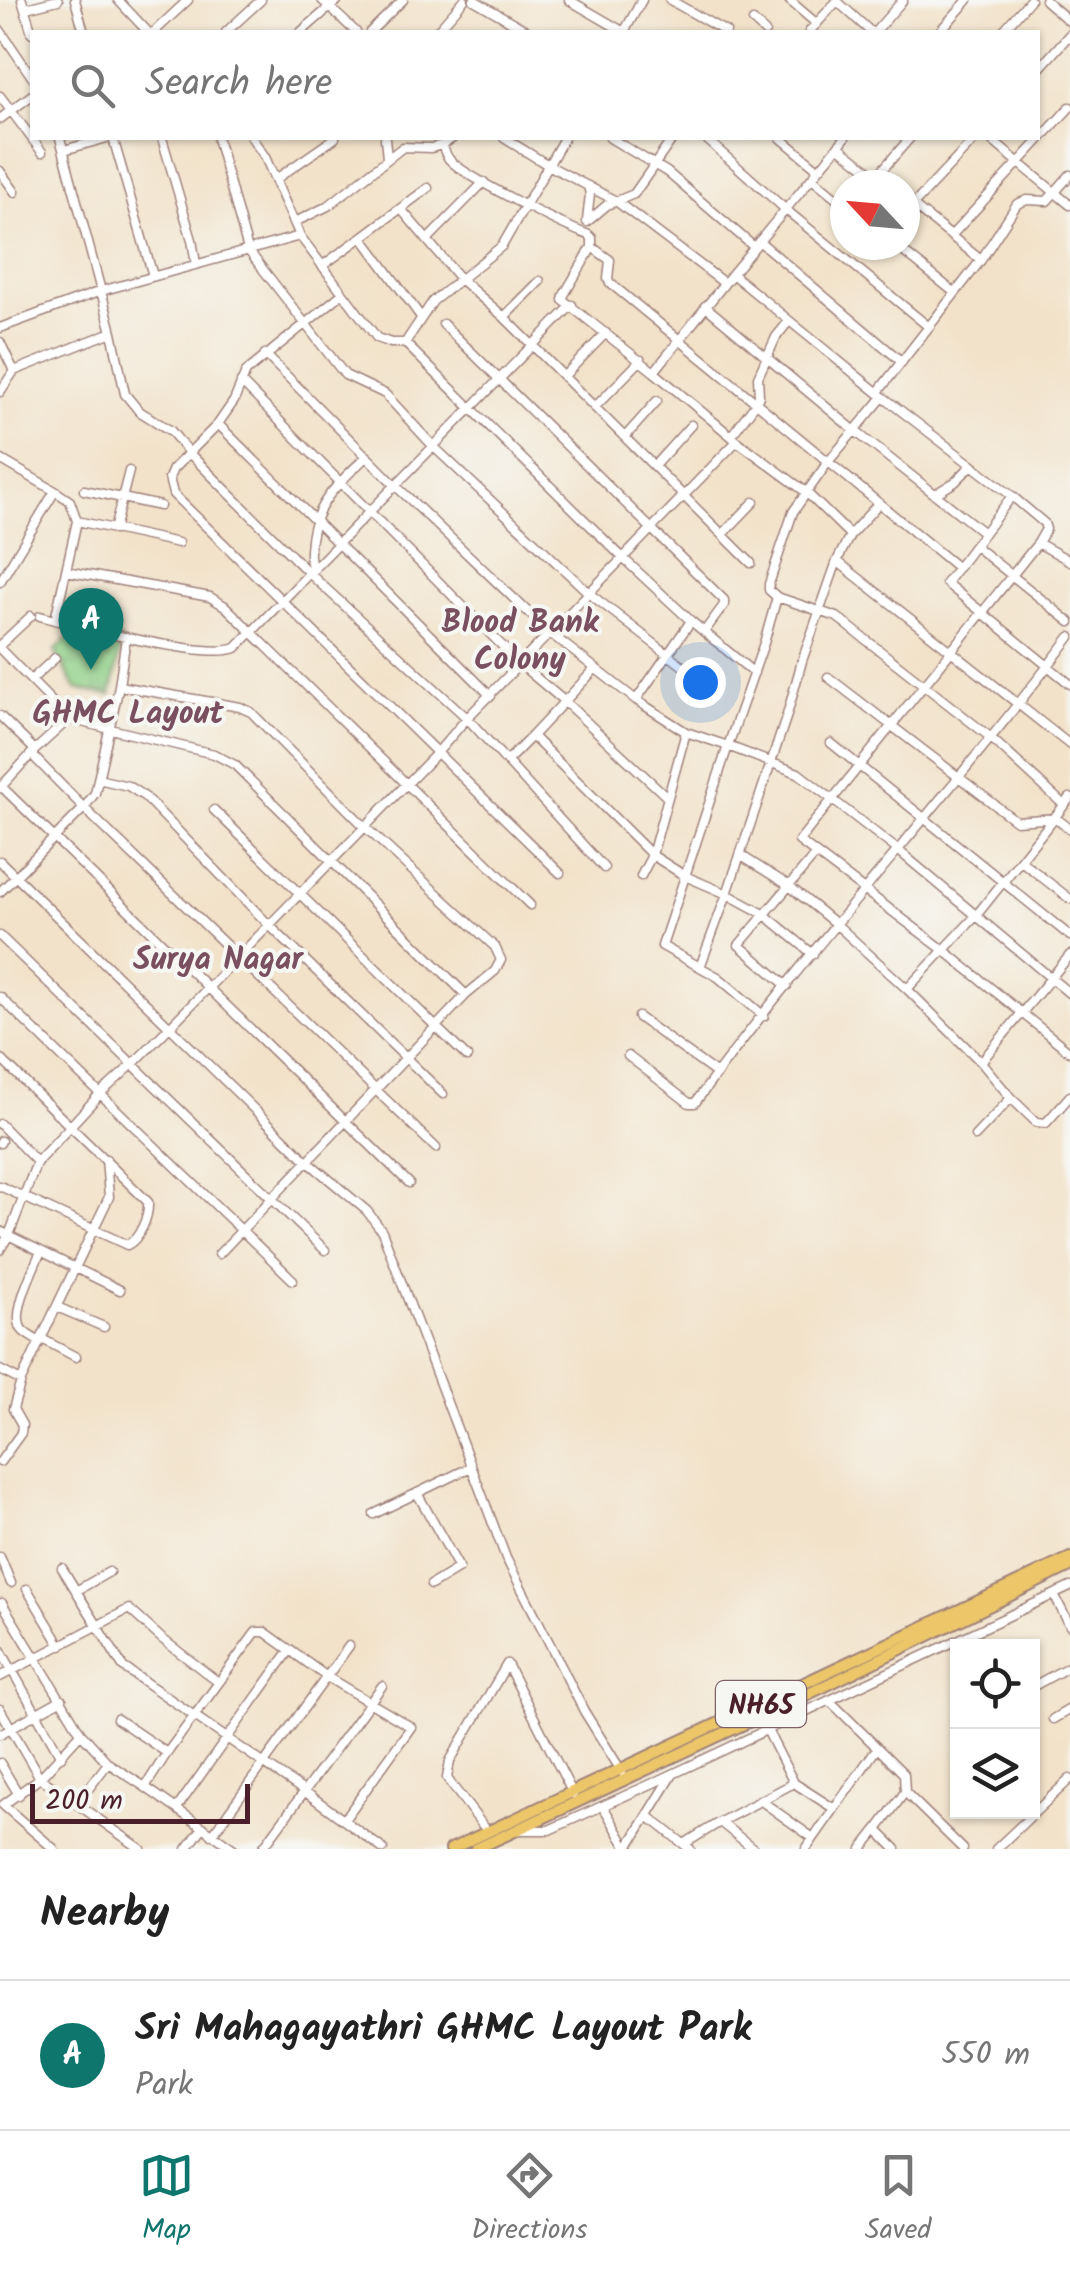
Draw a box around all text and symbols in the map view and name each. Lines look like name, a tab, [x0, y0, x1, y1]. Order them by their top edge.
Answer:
search box	[30, 30, 1040, 140]
text: Search here	[145, 55, 332, 115]
icon: search	[65, 58, 120, 113]
north arrow	[830, 170, 920, 260]
pin: A	[58, 588, 124, 670]
district label: Blood Bank Colony	[441, 598, 600, 686]
your location	[675, 657, 726, 708]
district label: GHMC Layout	[32, 689, 224, 740]
district label: Surya Nagar	[133, 935, 304, 986]
map controls	[950, 1639, 1040, 1819]
button: locate	[950, 1639, 1040, 1729]
road number: NH65	[716, 1681, 806, 1727]
button: layers	[950, 1729, 1040, 1819]
scale bar	[30, 1779, 250, 1824]
text: 200 m	[45, 1779, 123, 1824]
text: Nearby	[40, 1881, 169, 1948]
text: Sri Mahagayathri GHMC Layout Park	[135, 2000, 751, 2060]
text: A	[62, 2030, 83, 2081]
text: 550 m	[941, 2030, 1030, 2081]
text: Park	[135, 2060, 193, 2111]
tab: Map	[139, 2148, 194, 2253]
tab: Directions	[471, 2148, 587, 2253]
tab: Saved	[865, 2148, 931, 2253]

